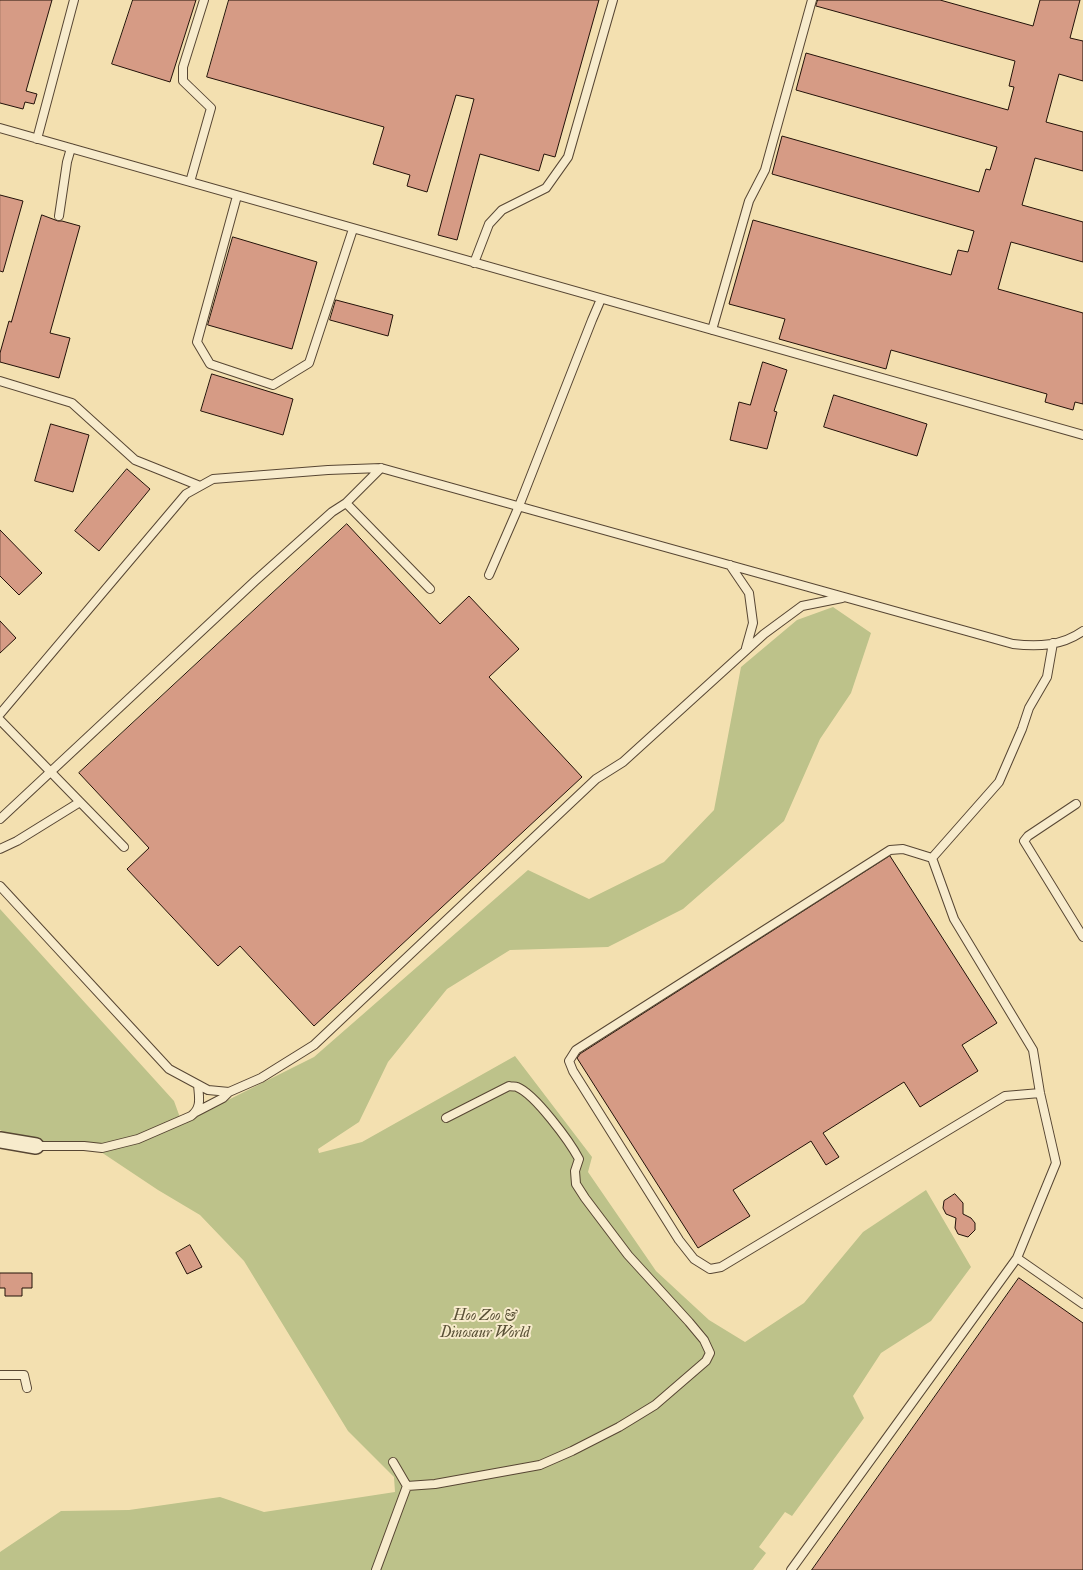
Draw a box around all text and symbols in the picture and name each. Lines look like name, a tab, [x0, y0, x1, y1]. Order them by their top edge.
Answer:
park label: Hoo Zoo & Dinosaur World	[440, 1308, 530, 1343]

